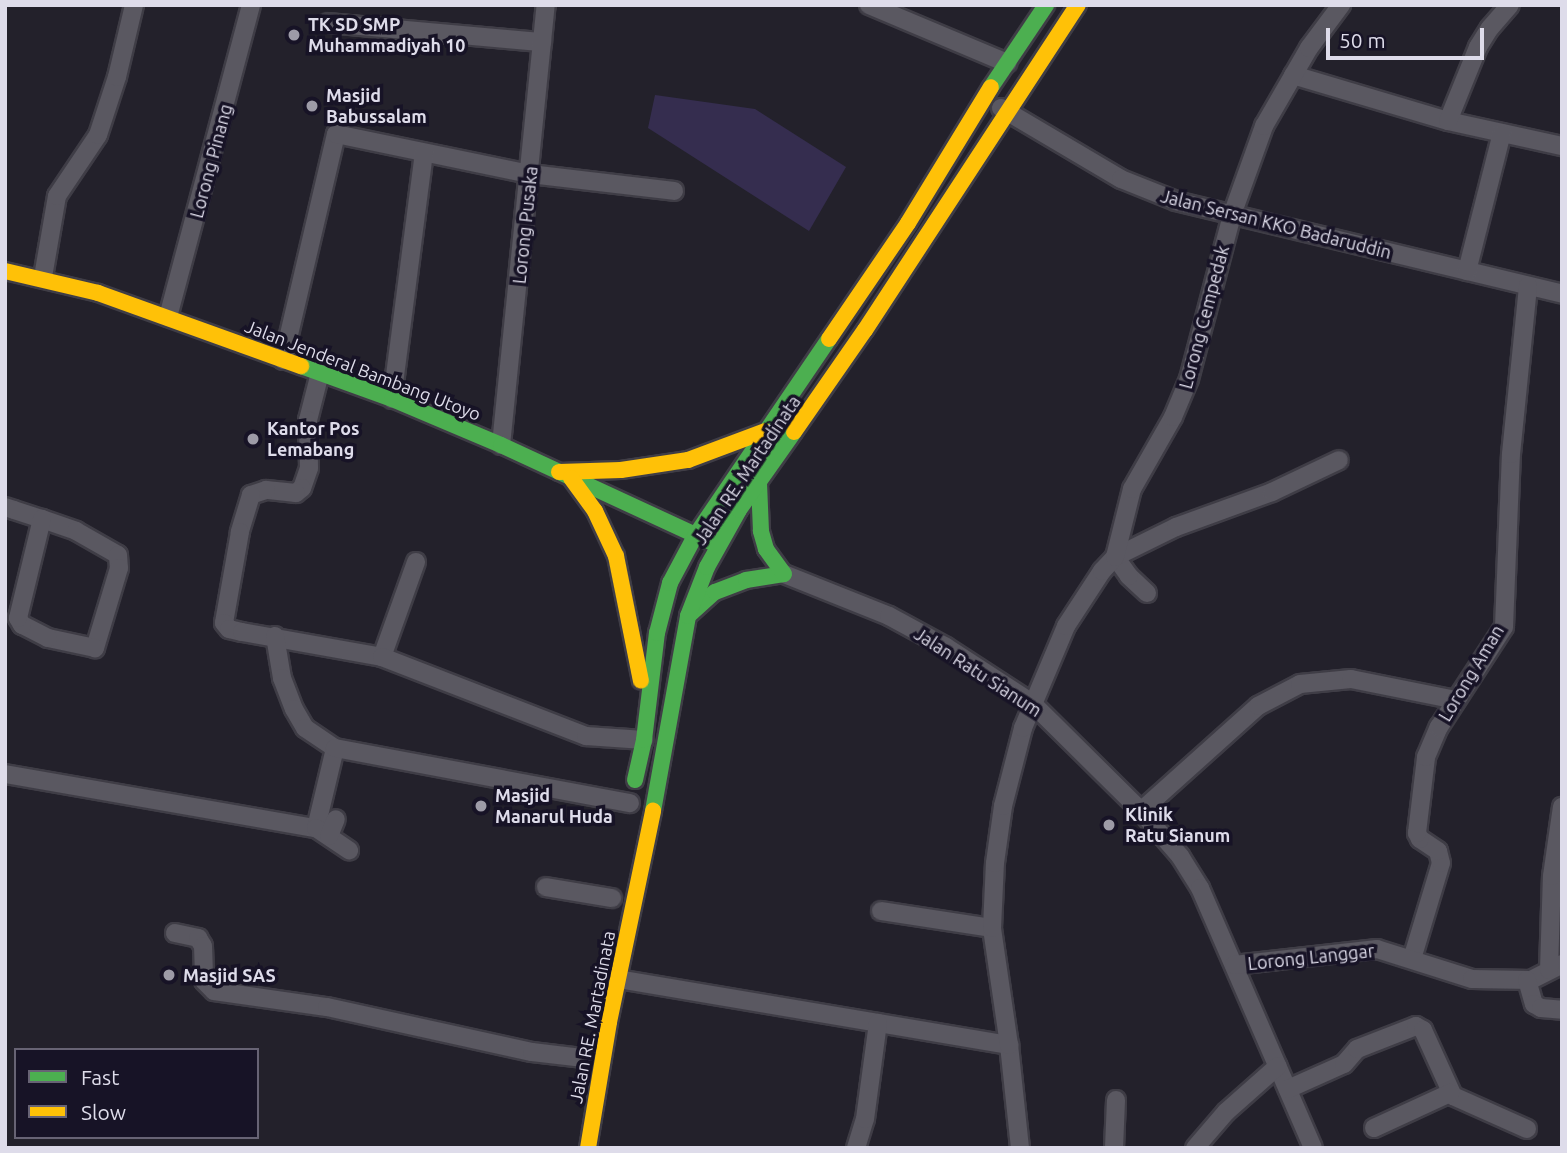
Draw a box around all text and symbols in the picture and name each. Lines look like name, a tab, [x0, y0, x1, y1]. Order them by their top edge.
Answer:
place label: TK SD SMP Muhammadiyah 10	[308, 14, 466, 56]
scale bar	[1329, 14, 1486, 58]
marker: TK SD SMP Muhammadiyah 10	[286, 27, 302, 43]
text: 50 m	[1339, 28, 1386, 52]
place label: Masjid Babussalam	[326, 85, 427, 128]
marker: Masjid Babussalam	[304, 98, 320, 114]
street label: Lorong Pinang	[185, 102, 237, 220]
street label: Lorong Pusaka	[508, 165, 542, 285]
street label: Jalan Sersan KKO Badaruddin	[1158, 185, 1394, 263]
street label: Lorong Cempedak	[1174, 243, 1234, 391]
street label: Jalan Jenderal Bambang Utoyo	[242, 315, 484, 425]
street label: Jalan RE. Martadinata	[689, 391, 805, 549]
place label: Kantor Pos Lemabang	[267, 418, 360, 460]
marker: Kantor Pos Lemabang	[245, 431, 261, 447]
street label: Lorong Aman	[1434, 621, 1508, 725]
street label: Jalan Ratu Sianum	[910, 623, 1046, 721]
place label: Masjid Manarul Huda	[495, 785, 613, 828]
marker: Masjid Manarul Huda	[473, 798, 489, 814]
place label: Klinik Ratu Sianum	[1125, 804, 1230, 846]
marker: Klinik Ratu Sianum	[1099, 815, 1119, 835]
street label: Jalan RE. Martadinata	[565, 929, 619, 1105]
street label: Lorong Langgar	[1247, 940, 1375, 974]
place label: Masjid SAS	[183, 964, 276, 986]
marker: Masjid SAS	[161, 967, 177, 983]
legend	[14, 1048, 259, 1139]
text: Fast	[81, 1065, 119, 1089]
text: Slow	[81, 1100, 126, 1124]

